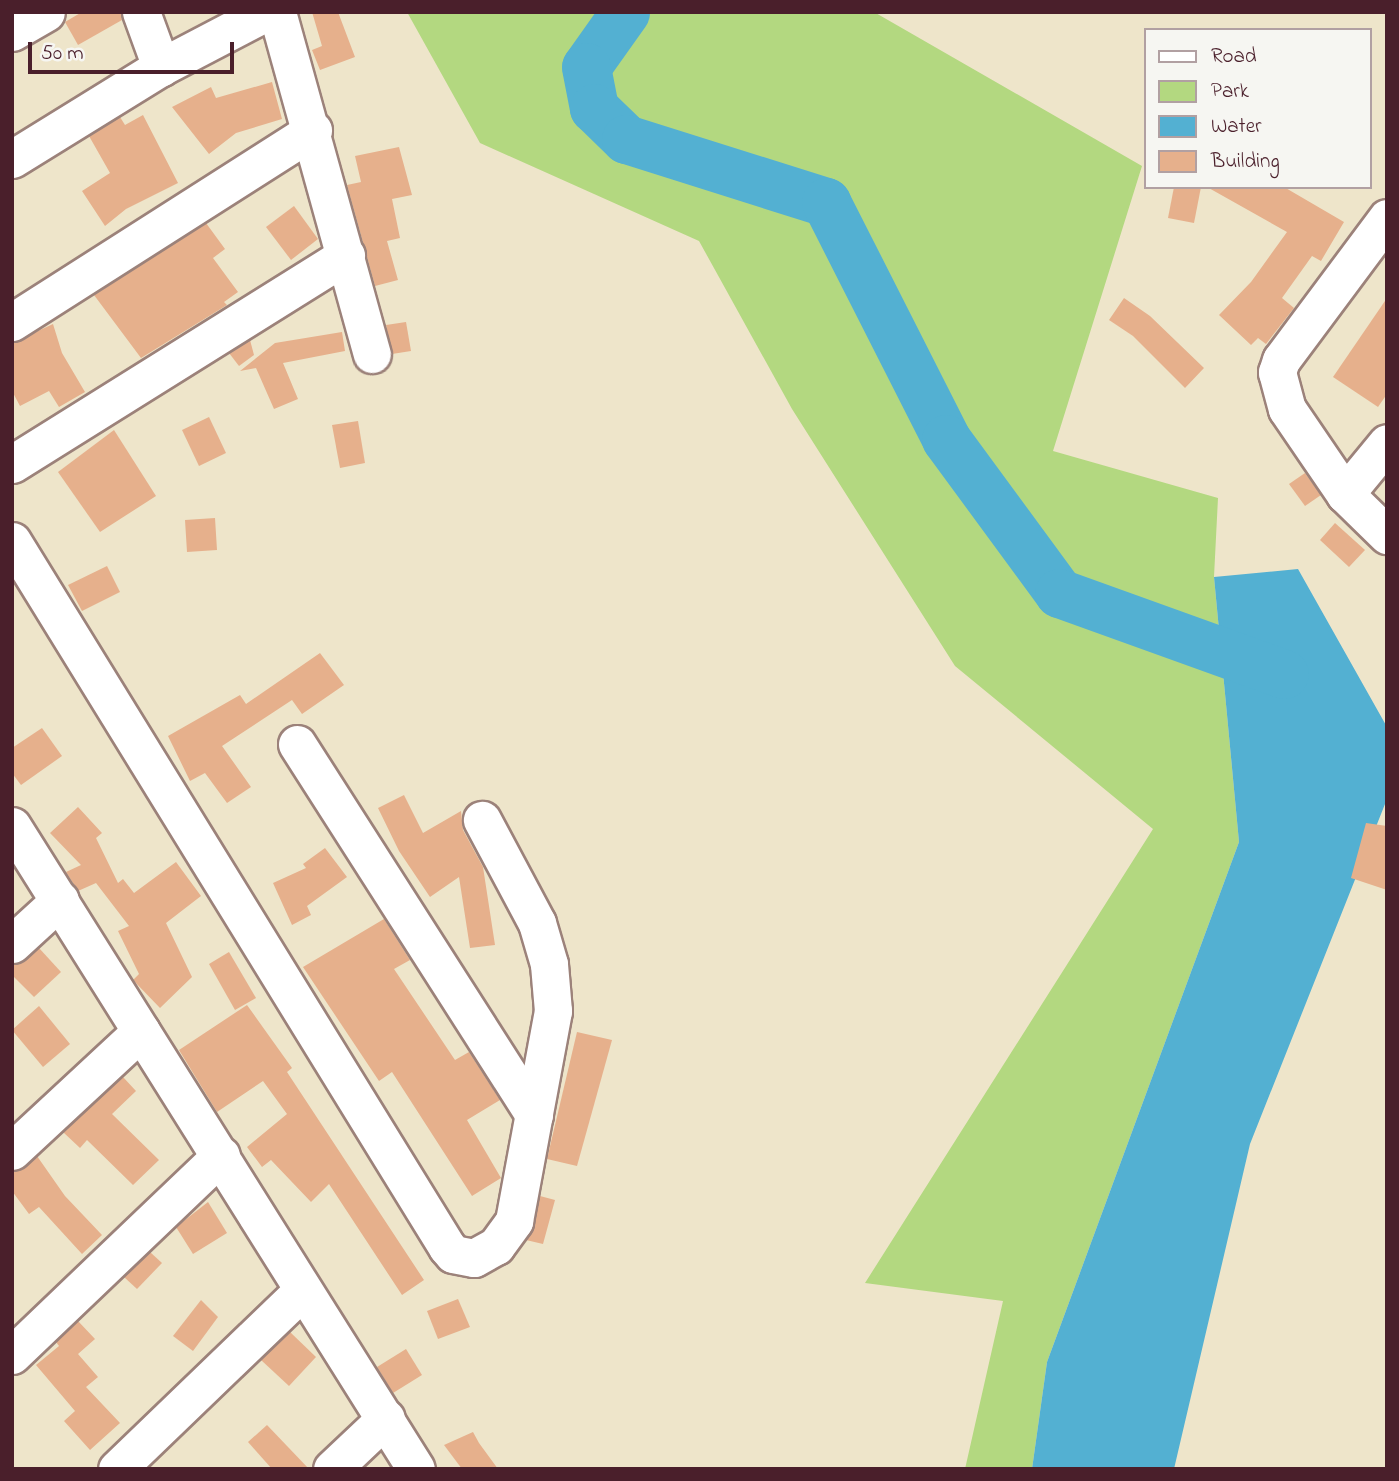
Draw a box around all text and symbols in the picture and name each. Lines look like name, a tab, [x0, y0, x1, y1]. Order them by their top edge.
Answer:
scale bar	[32, 28, 238, 72]
legend	[1144, 28, 1371, 189]
text: 50 m	[41, 39, 84, 69]
text: Road	[1211, 42, 1257, 72]
text: Park	[1211, 77, 1249, 107]
text: Water	[1211, 112, 1262, 142]
text: Building	[1211, 147, 1280, 177]

